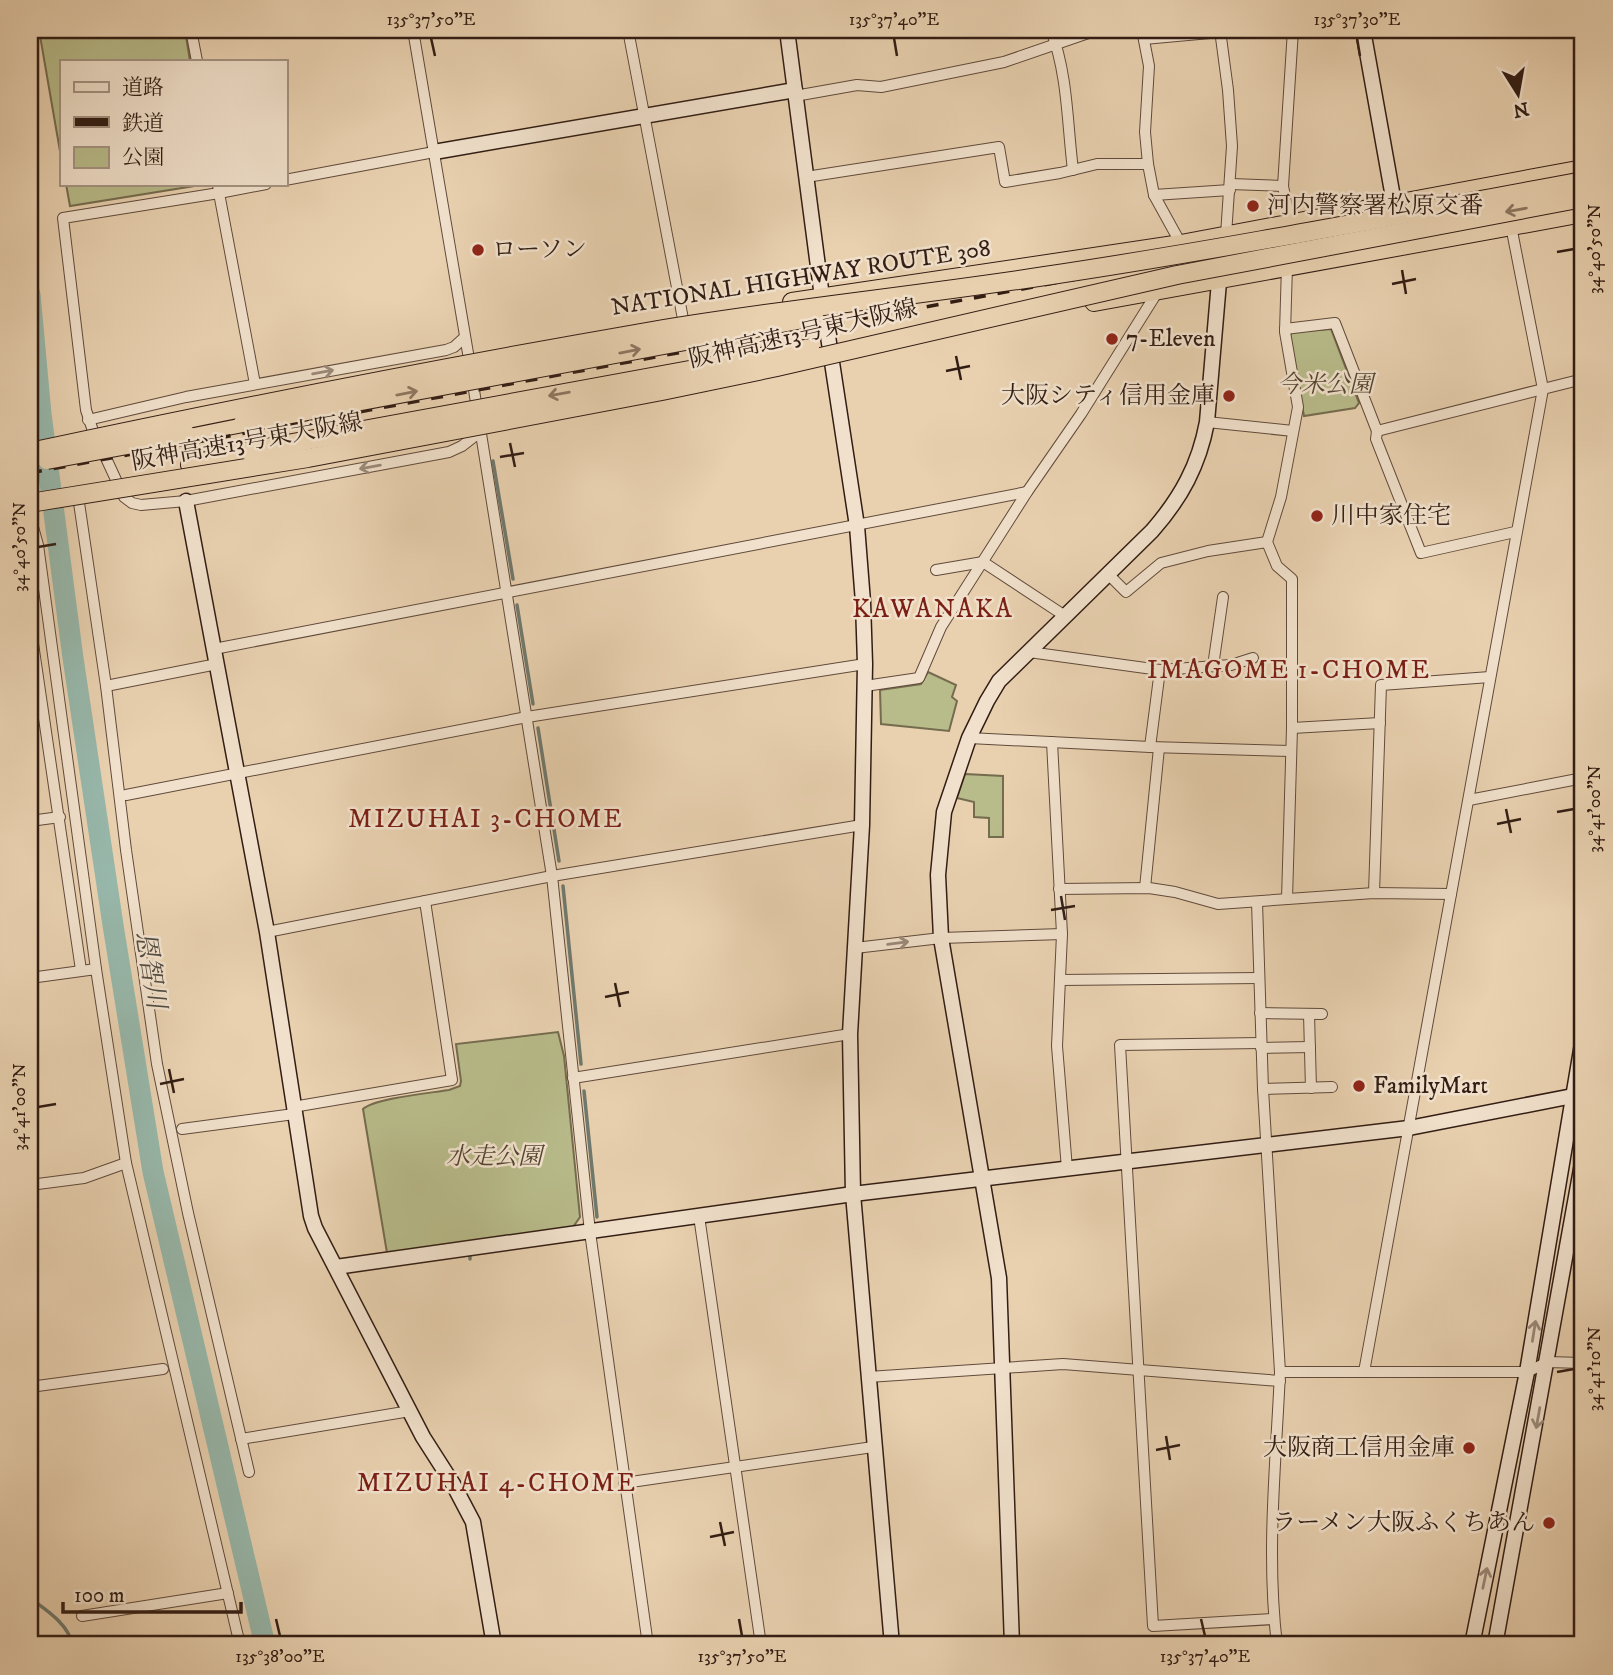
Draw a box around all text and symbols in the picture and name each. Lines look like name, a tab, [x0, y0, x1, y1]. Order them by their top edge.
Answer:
text: 135°37'50"E	[386, 9, 476, 31]
text: 135°37'40"E	[849, 9, 940, 31]
text: 135°37'30"E	[1314, 9, 1401, 31]
legend	[60, 60, 287, 186]
north arrow	[1484, 60, 1554, 130]
text: 道路	[122, 75, 164, 101]
text: N	[1511, 96, 1531, 122]
text: 鉄道	[122, 111, 164, 137]
text: 公園	[122, 145, 164, 171]
place label: 河内警察署松原交番	[1267, 191, 1483, 221]
marker: 河内警察署松原交番	[1245, 198, 1261, 214]
one-way arrow	[1505, 204, 1528, 218]
text: 34°40'50"N	[1584, 204, 1606, 294]
street label: NATIONAL HIGHWAY ROUTE 308	[609, 233, 993, 323]
place label: ローソン	[492, 235, 587, 265]
marker: ローソン	[470, 242, 486, 258]
street label: 阪神高速13号東大阪線	[686, 293, 920, 375]
place label: 7-Eleven	[1126, 324, 1216, 354]
marker: 7-Eleven	[1104, 331, 1120, 347]
one-way arrow	[618, 344, 641, 357]
one-way arrow	[311, 365, 334, 379]
park label: 今米公園	[1277, 370, 1377, 400]
place label: 大阪シティ信用金庫	[1001, 381, 1215, 411]
one-way arrow	[395, 386, 418, 399]
one-way arrow	[548, 388, 571, 401]
marker: 大阪シティ信用金庫	[1221, 388, 1237, 404]
street label: 阪神高速13号東大阪線	[129, 407, 365, 477]
one-way arrow	[359, 460, 382, 474]
place label: 川中家住宅	[1331, 501, 1451, 531]
text: 34°40'50"N	[9, 502, 31, 592]
marker: 川中家住宅	[1309, 508, 1325, 524]
district label: KAWANAKA	[852, 593, 1014, 626]
district label: IMAGOME 1-CHOME	[1147, 654, 1431, 687]
text: 34°41'00"N	[1584, 765, 1606, 853]
district label: MIZUHAI 3-CHOME	[348, 803, 624, 836]
water label: 恩智川	[128, 929, 173, 1014]
one-way arrow	[886, 937, 908, 950]
text: 34°41'00"N	[9, 1063, 31, 1151]
place label: FamilyMart	[1373, 1071, 1488, 1101]
marker: FamilyMart	[1351, 1078, 1367, 1094]
park label: 水走公園	[446, 1142, 546, 1172]
one-way arrow	[1528, 1320, 1541, 1343]
text: 34°41'10"N	[1584, 1327, 1606, 1411]
one-way arrow	[1530, 1406, 1544, 1429]
place label: 大阪商工信用金庫	[1263, 1433, 1455, 1463]
marker: 大阪商工信用金庫	[1461, 1440, 1477, 1456]
district label: MIZUHAI 4-CHOME	[357, 1467, 637, 1500]
place label: ラーメン大阪ふくちあん	[1272, 1508, 1535, 1538]
marker: ラーメン大阪ふくちあん	[1541, 1515, 1557, 1531]
one-way arrow	[1478, 1567, 1492, 1590]
scale bar	[63, 1570, 242, 1614]
text: 100 m	[74, 1583, 125, 1609]
text: 135°38'00"E	[235, 1646, 325, 1668]
text: 135°37'50"E	[697, 1646, 787, 1668]
text: 135°37'40"E	[1160, 1646, 1251, 1668]

